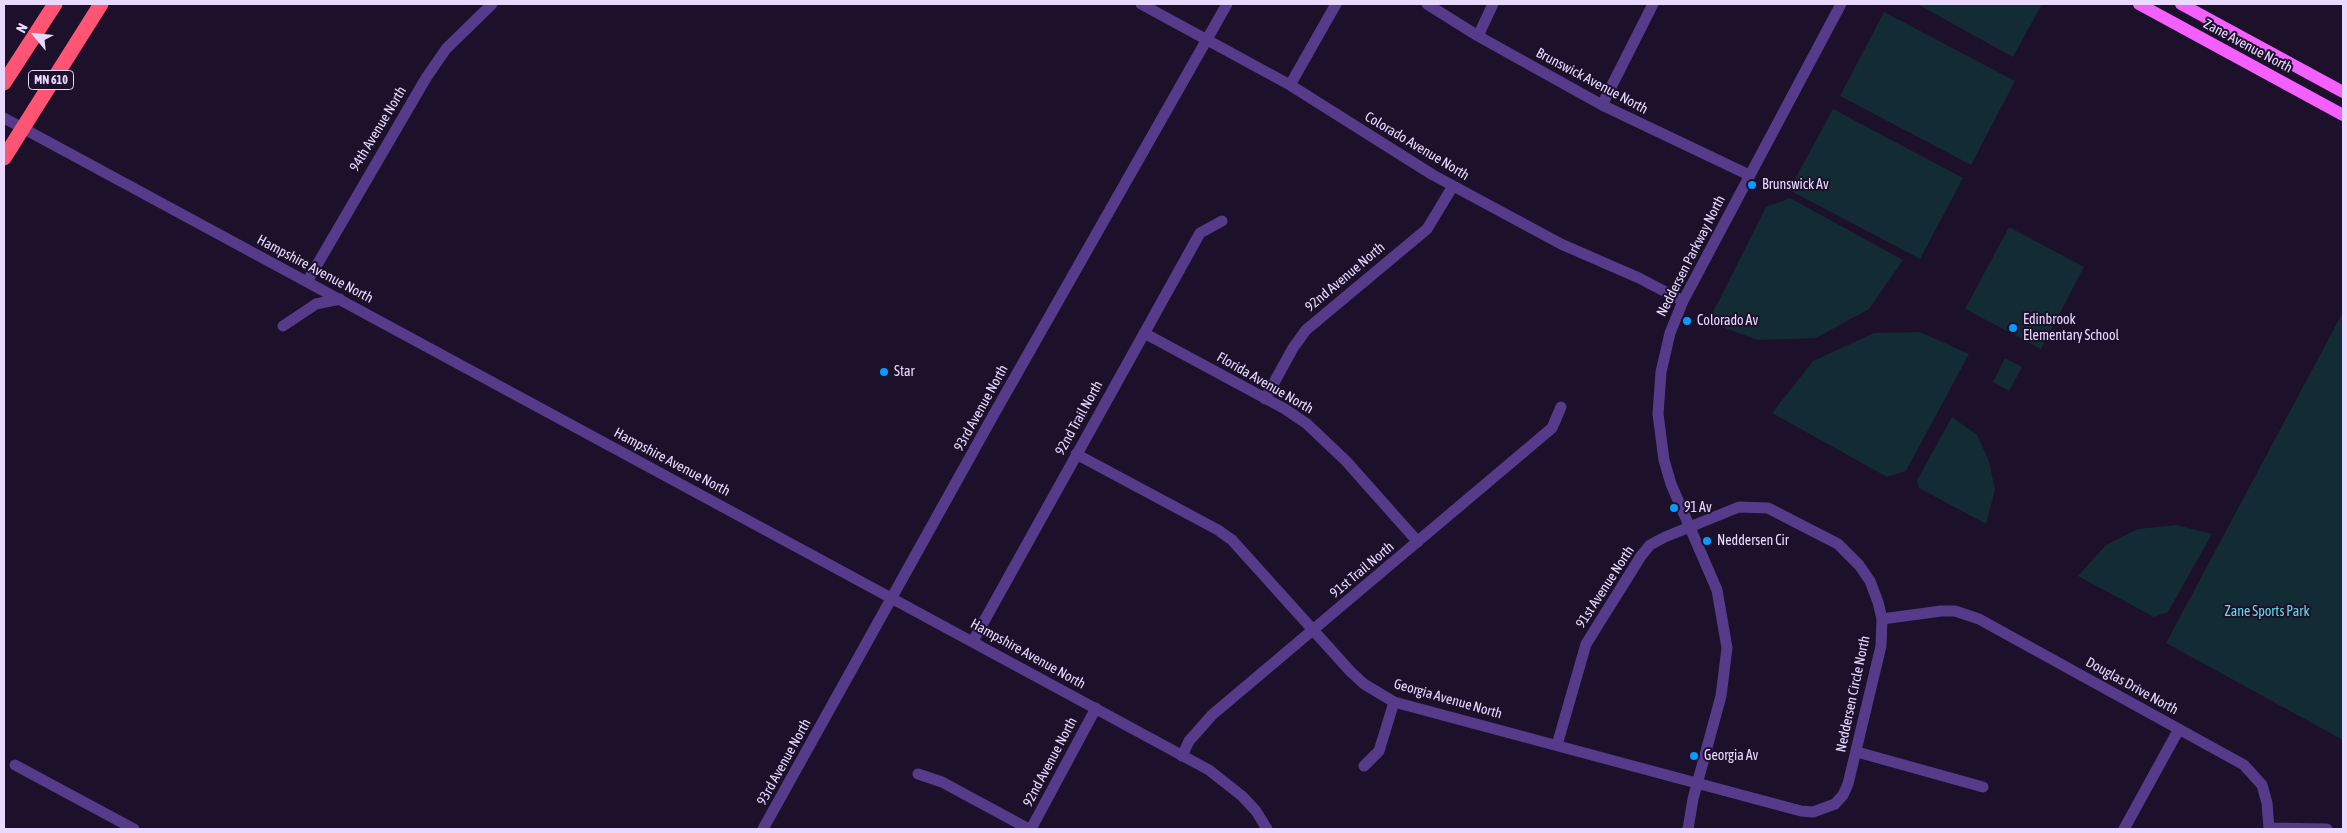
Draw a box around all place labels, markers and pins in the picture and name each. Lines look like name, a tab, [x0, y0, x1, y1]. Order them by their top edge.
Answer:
place label: Brunswick Av	[1762, 177, 1829, 193]
marker: Brunswick Av	[1746, 179, 1758, 191]
place label: Edinbrook Elementary School	[2023, 312, 2119, 344]
place label: Colorado Av	[1697, 313, 1758, 329]
marker: Colorado Av	[1681, 315, 1693, 327]
marker: Edinbrook Elementary School	[2007, 322, 2019, 334]
place label: Star	[894, 364, 915, 380]
marker: Star	[878, 366, 890, 378]
place label: 91 Av	[1684, 500, 1712, 516]
marker: 91 Av	[1668, 502, 1680, 514]
place label: Neddersen Cir	[1717, 533, 1789, 549]
marker: Neddersen Cir	[1701, 535, 1713, 547]
place label: Georgia Av	[1704, 748, 1758, 764]
marker: Georgia Av	[1688, 750, 1700, 762]

